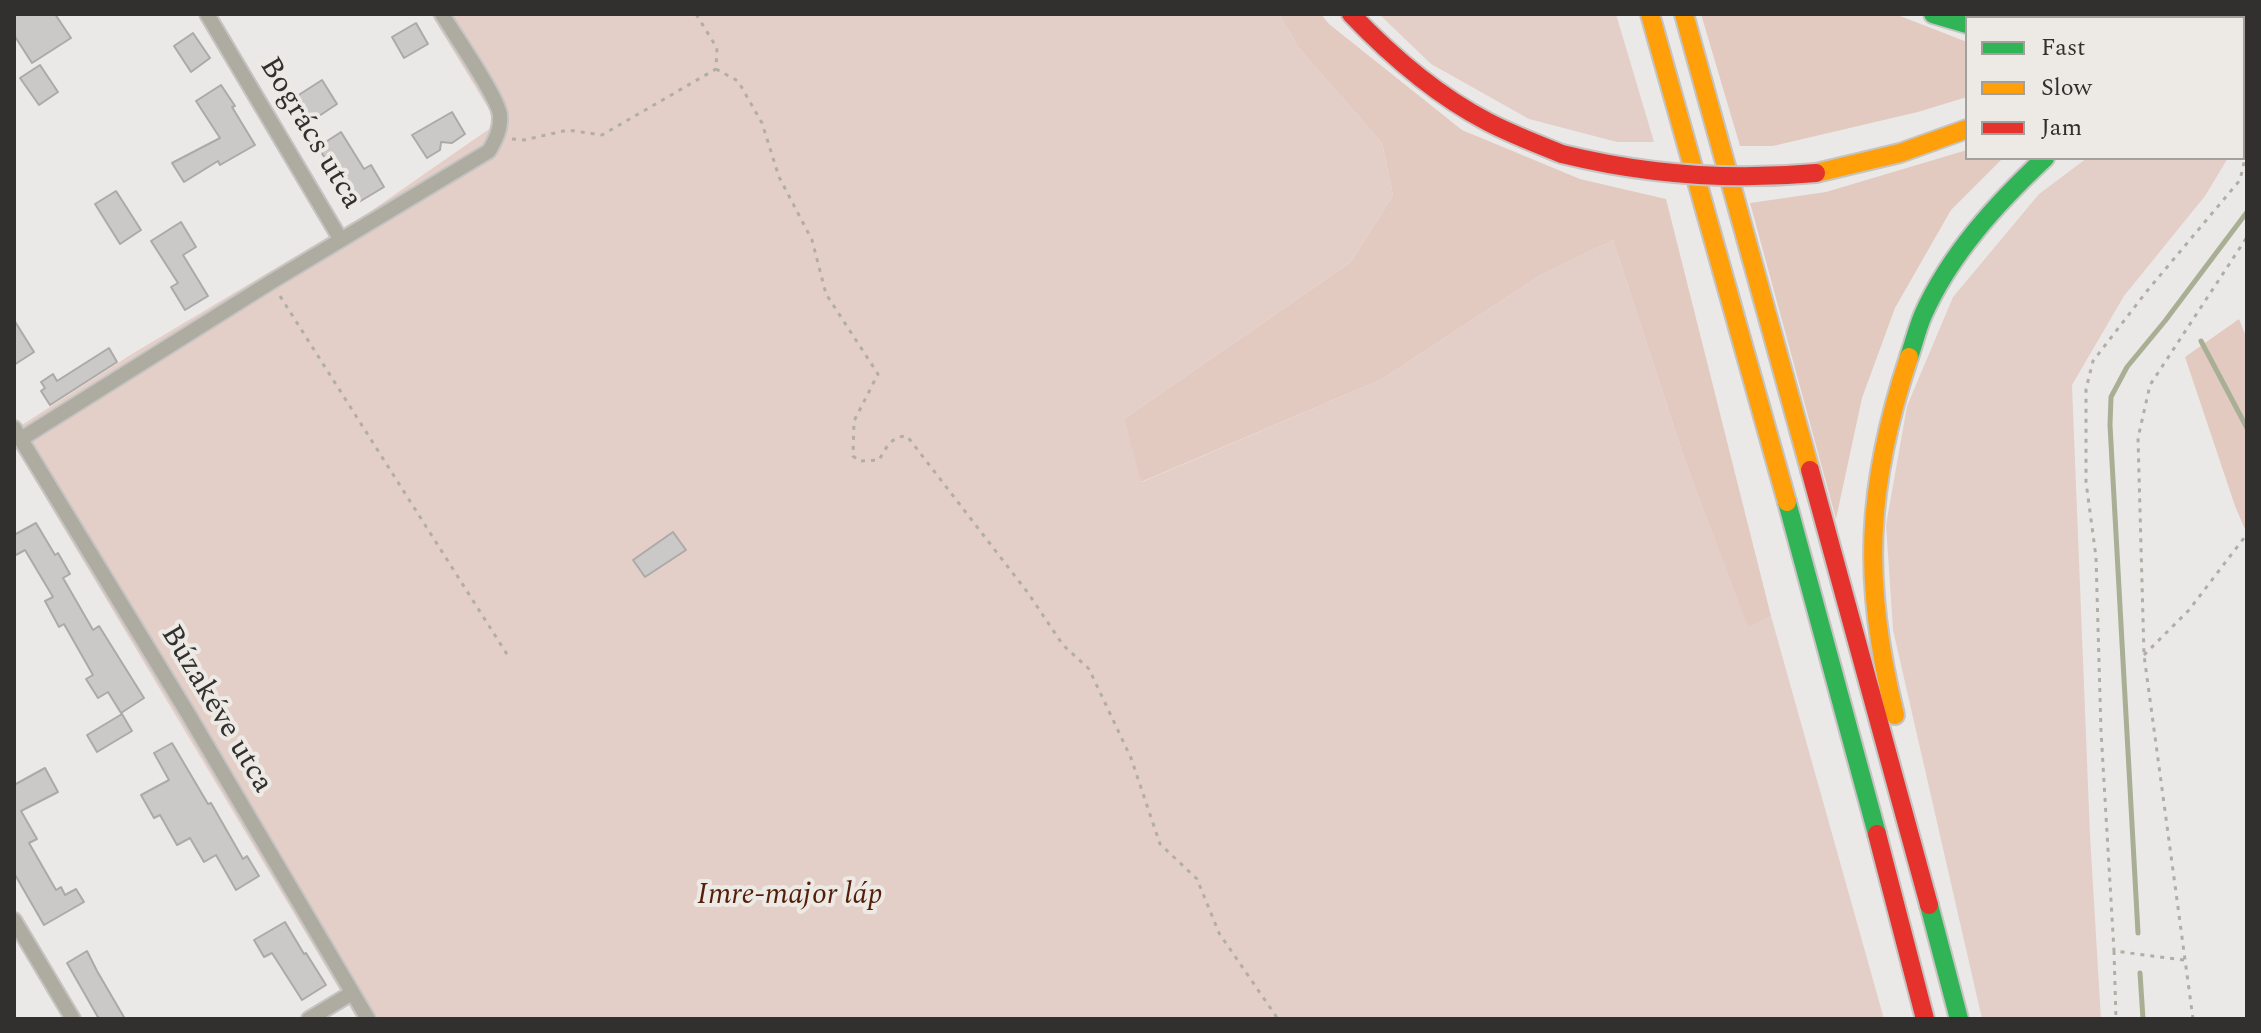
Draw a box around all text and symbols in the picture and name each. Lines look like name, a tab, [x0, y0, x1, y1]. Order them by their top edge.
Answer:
legend	[1965, 16, 2245, 160]
text: Fast	[2041, 30, 2086, 66]
street label: Bogrács utca	[250, 52, 368, 216]
text: Slow	[2041, 70, 2092, 106]
text: Jam	[2041, 110, 2082, 146]
street label: Búzakéve utca	[151, 620, 279, 800]
park label: Imre-major láp	[697, 879, 883, 915]

